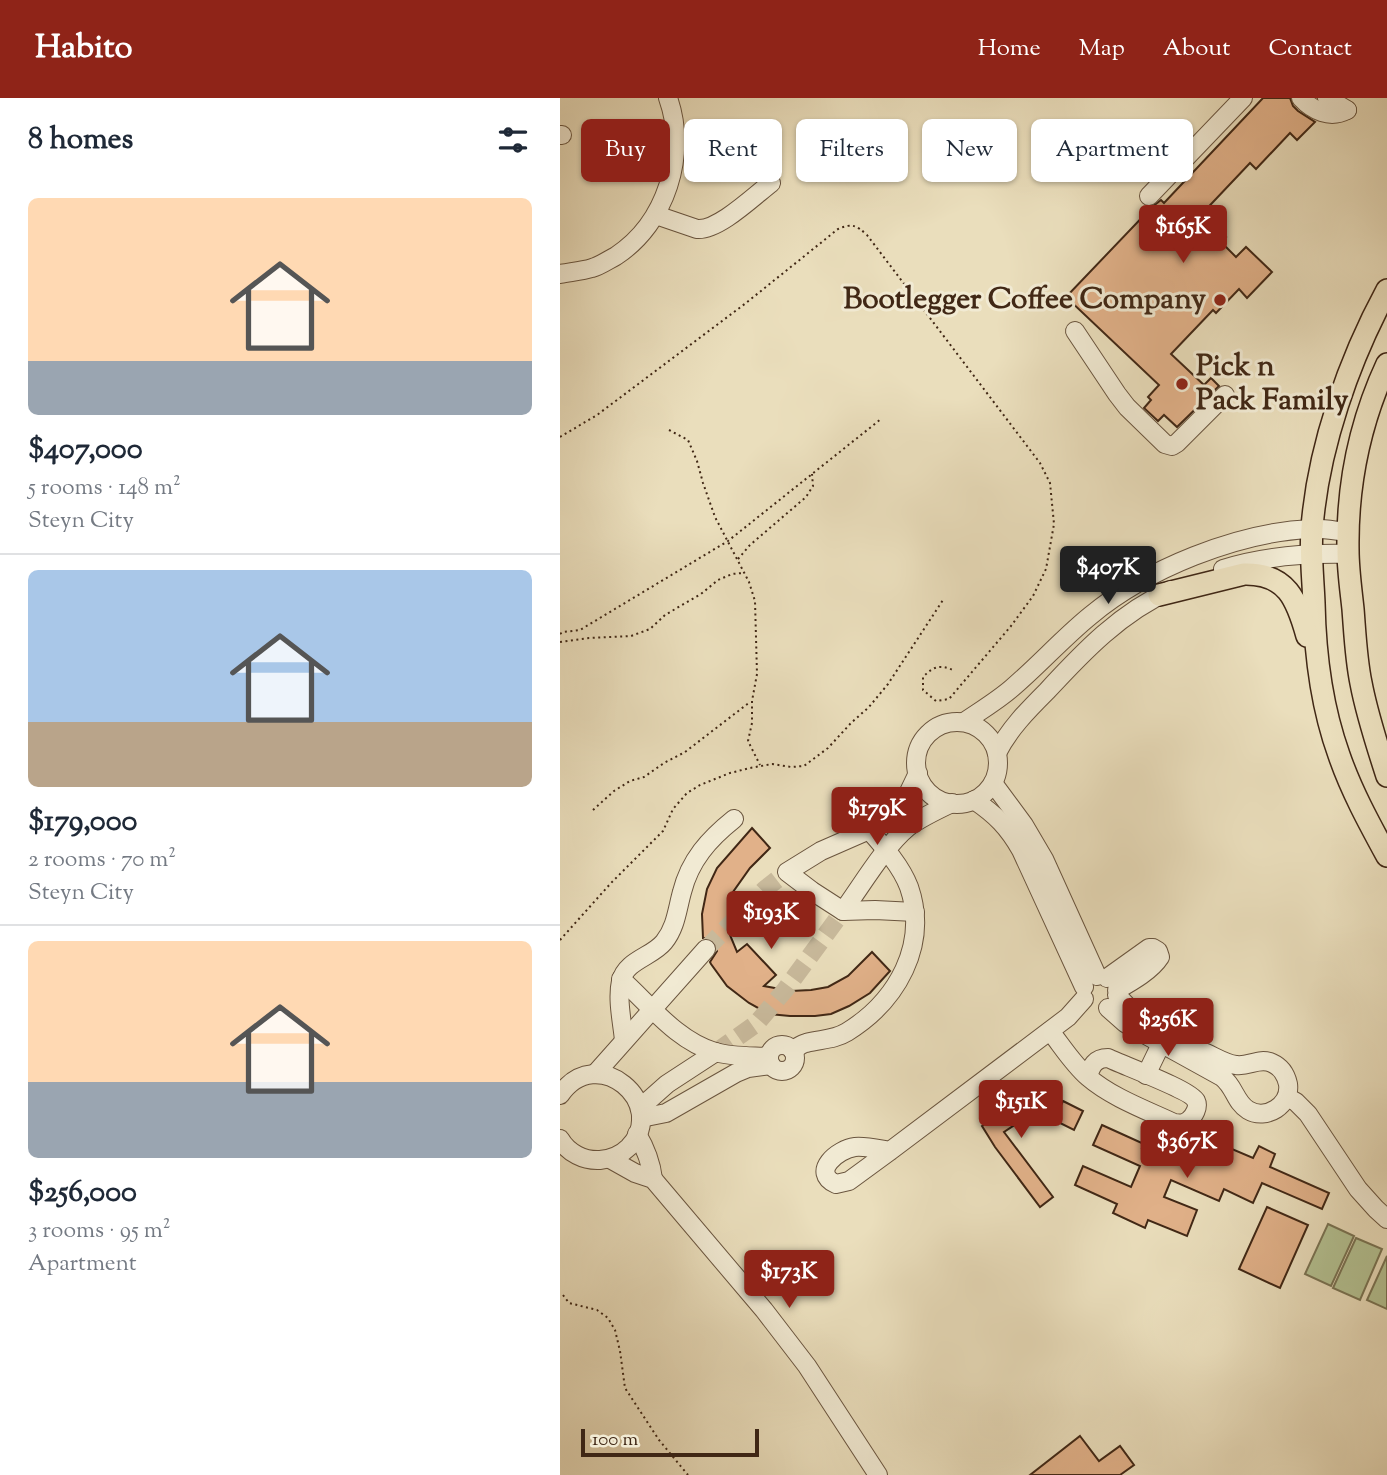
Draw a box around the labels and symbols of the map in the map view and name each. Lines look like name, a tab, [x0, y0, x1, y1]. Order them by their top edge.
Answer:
pin: $165K	[1134, 206, 1232, 265]
place label: Bootlegger Coffee Company	[843, 279, 1206, 322]
marker: Bootlegger Coffee Company	[1212, 292, 1228, 308]
place label: Pick n Pack Family	[1196, 346, 1348, 423]
marker: Pick n Pack Family	[1174, 376, 1190, 392]
pin: $407K	[1059, 546, 1157, 606]
pin: $179K	[828, 788, 926, 847]
pin: $193K	[722, 892, 820, 951]
pin: $256K	[1119, 998, 1217, 1058]
pin: $151K	[972, 1080, 1070, 1140]
pin: $367K	[1138, 1121, 1236, 1180]
pin: $173K	[740, 1250, 838, 1310]
scale bar	[581, 1426, 760, 1458]

